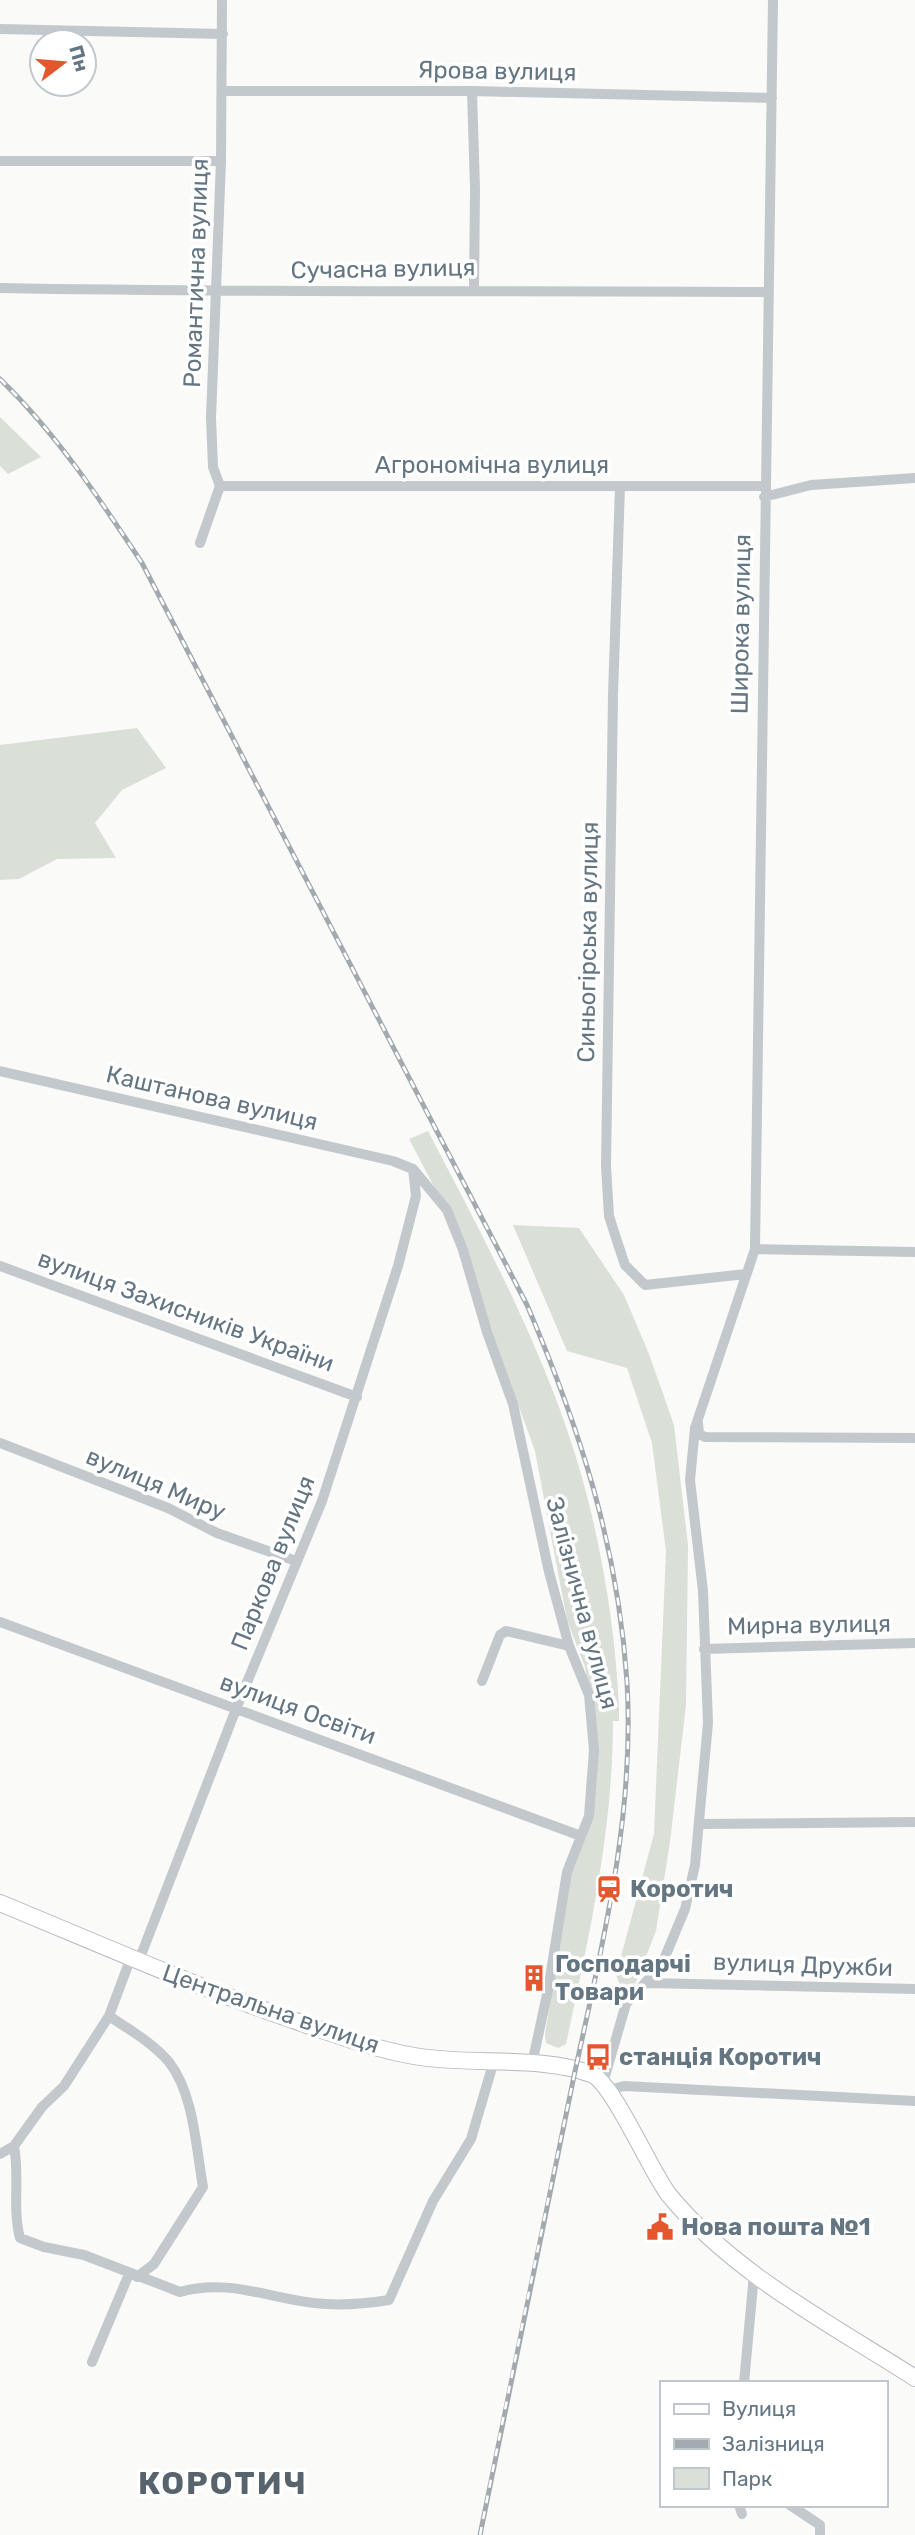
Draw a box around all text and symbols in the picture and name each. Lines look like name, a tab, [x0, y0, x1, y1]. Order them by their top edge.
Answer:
north arrow	[28, 28, 98, 98]
text: Пн	[64, 43, 94, 74]
street label: Ярова вулиця	[417, 56, 577, 86]
street label: Романтична вулиця	[178, 158, 214, 388]
street label: Сучасна вулиця	[290, 253, 476, 285]
street label: Агрономічна вулиця	[375, 451, 609, 479]
street label: Широка вулиця	[725, 534, 757, 714]
street label: Синьогірська вулиця	[572, 821, 604, 1063]
street label: Каштанова вулиця	[103, 1060, 321, 1136]
street label: вулиця Захисників України	[34, 1244, 338, 1378]
street label: вулиця Миру	[82, 1442, 230, 1526]
street label: Паркова вулиця	[225, 1472, 321, 1654]
street label: Залізнична вулиця	[540, 1494, 624, 1712]
street label: Мирна вулиця	[727, 1610, 891, 1640]
street label: вулиця Освіти	[216, 1668, 380, 1750]
station icon: Коротич	[594, 1874, 624, 1904]
place label: Коротич	[630, 1875, 734, 1903]
street label: вулиця Дружби	[713, 1948, 893, 1982]
place label: Господарчі Товари	[555, 1950, 691, 2006]
street label: Центральна вулиця	[159, 1959, 383, 2059]
building icon: Господарчі Товари	[519, 1963, 549, 1993]
bus stop icon: станція Коротич	[583, 2042, 613, 2072]
place label: станція Коротич	[619, 2043, 822, 2071]
public building icon: Нова пошта №1	[645, 2212, 675, 2242]
place label: Нова пошта №1	[681, 2213, 871, 2241]
legend	[660, 2381, 887, 2507]
text: Вулиця	[722, 2396, 796, 2421]
text: Залізниця	[722, 2431, 825, 2456]
district label: КОРОТИЧ	[138, 2464, 308, 2502]
text: Парк	[722, 2466, 772, 2491]

